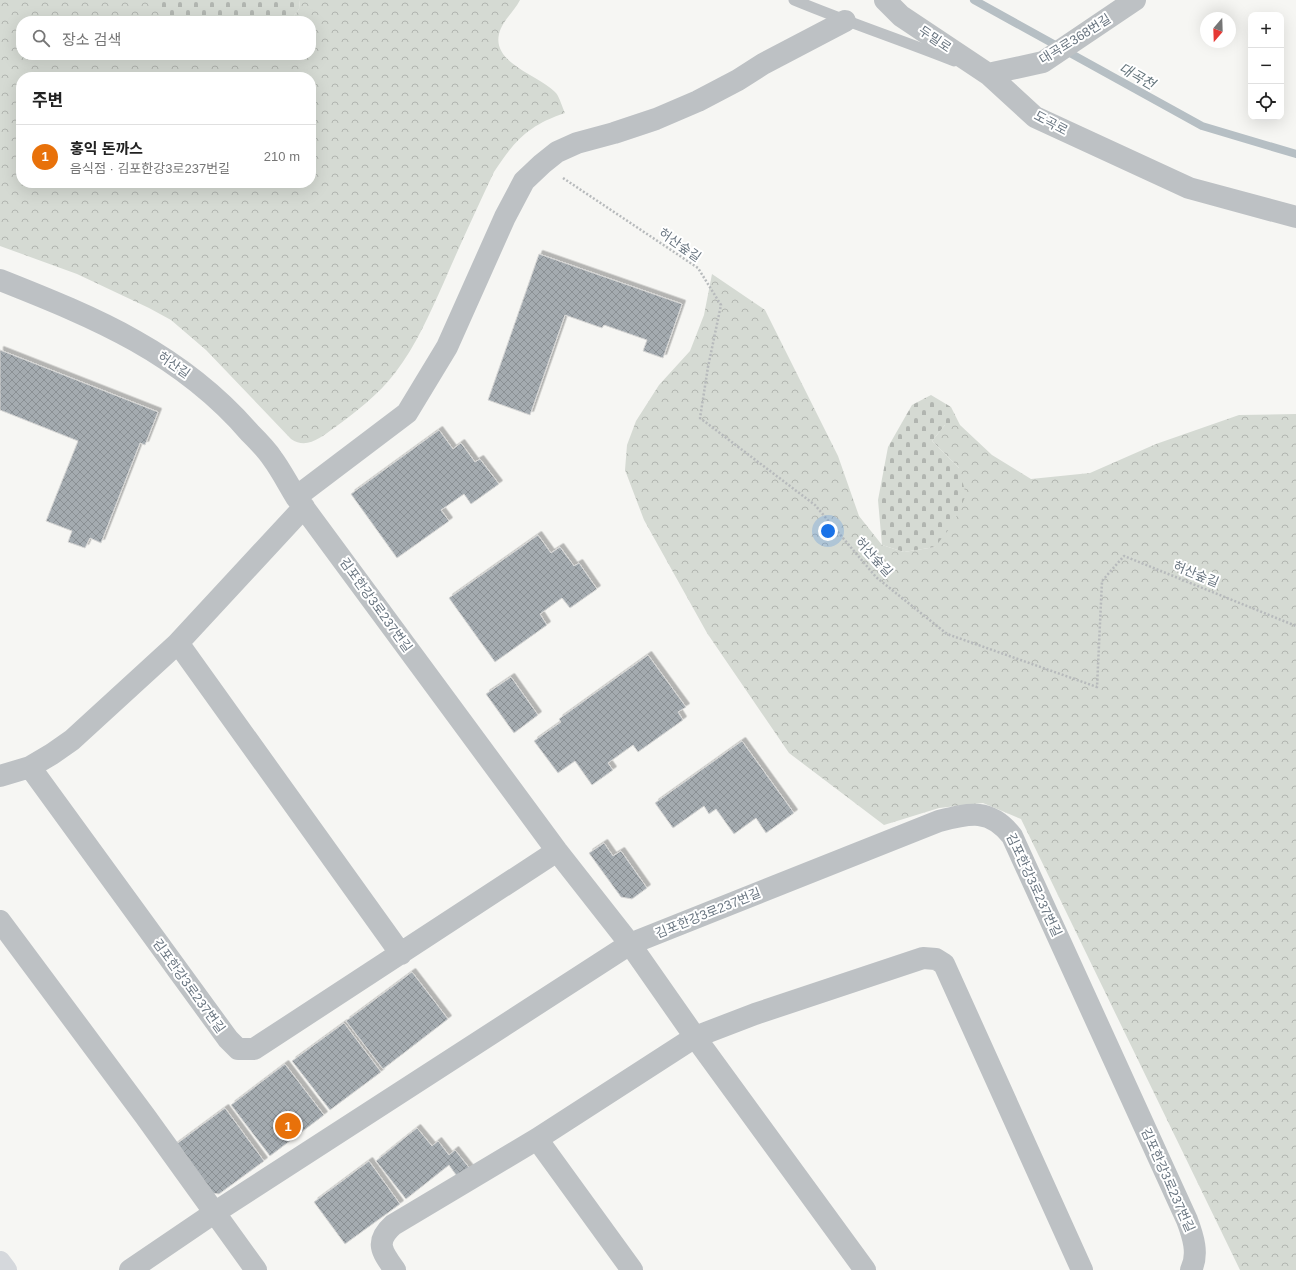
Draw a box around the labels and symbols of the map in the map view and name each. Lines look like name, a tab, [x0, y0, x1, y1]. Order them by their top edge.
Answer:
street label: 대곡로368번길	[1036, 11, 1114, 67]
north arrow	[1200, 12, 1236, 48]
street label: 두밀로	[916, 23, 954, 55]
water label: 대곡천	[1116, 60, 1159, 93]
street label: 도곡로	[1032, 108, 1070, 138]
street label: 허산숲길	[656, 225, 704, 265]
street label: 허산길	[155, 349, 193, 381]
your location	[818, 521, 838, 541]
street label: 허산숲길	[852, 534, 896, 580]
street label: 김포한강3로237번길	[337, 555, 415, 655]
street label: 허산숲길	[1171, 558, 1221, 590]
street label: 김포한강3로237번길	[1003, 831, 1065, 939]
street label: 김포한강3로237번길	[653, 885, 763, 941]
street label: 김포한강3로237번길	[150, 936, 228, 1036]
pin: 1	[275, 1111, 301, 1141]
street label: 김포한강3로237번길	[1138, 1125, 1198, 1235]

